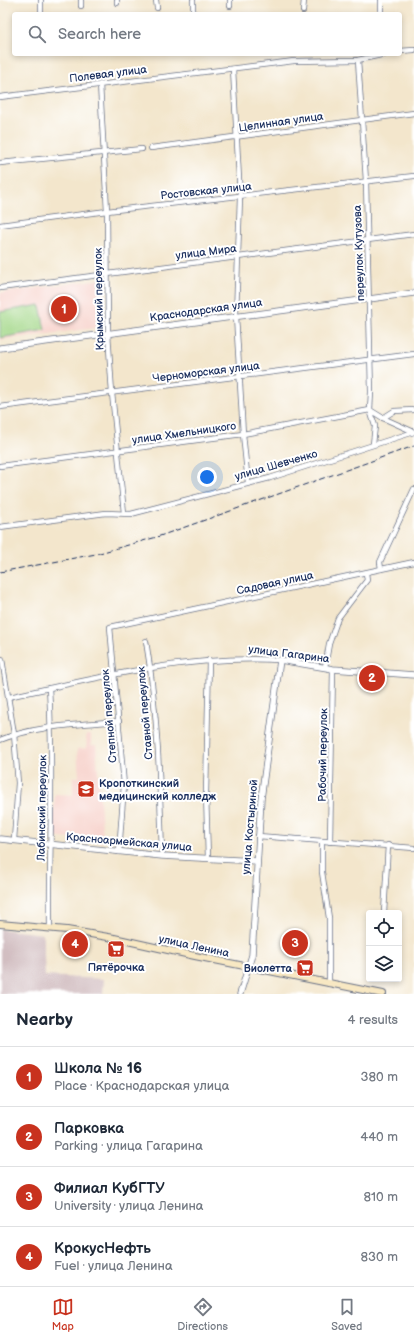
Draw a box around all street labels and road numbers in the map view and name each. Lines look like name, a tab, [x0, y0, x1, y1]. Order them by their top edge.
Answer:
street label: Полевая улица	[68, 63, 148, 85]
street label: Целинная улица	[238, 110, 325, 134]
street label: Ростовская улица	[160, 180, 253, 202]
street label: переулок Кутузова	[351, 204, 367, 301]
street label: улица Мира	[175, 242, 238, 262]
street label: Крымский переулок	[92, 247, 106, 351]
street label: Краснодарская улица	[149, 296, 264, 324]
street label: Черноморская улица	[152, 359, 261, 385]
street label: улица Хмельницкого	[131, 419, 237, 447]
street label: улица Шевченко	[233, 447, 319, 483]
street label: Садовая улица	[235, 568, 315, 597]
street label: улица Гагарина	[248, 643, 331, 665]
street label: Ставной переулок	[134, 666, 156, 760]
street label: Степной переулок	[98, 668, 120, 763]
street label: Рабочий переулок	[316, 708, 330, 802]
street label: Лабинский переулок	[35, 755, 49, 862]
street label: улица Костыриной	[239, 779, 261, 875]
street label: Красноармейская улица	[65, 830, 193, 854]
street label: улица Ленина	[158, 932, 231, 960]

